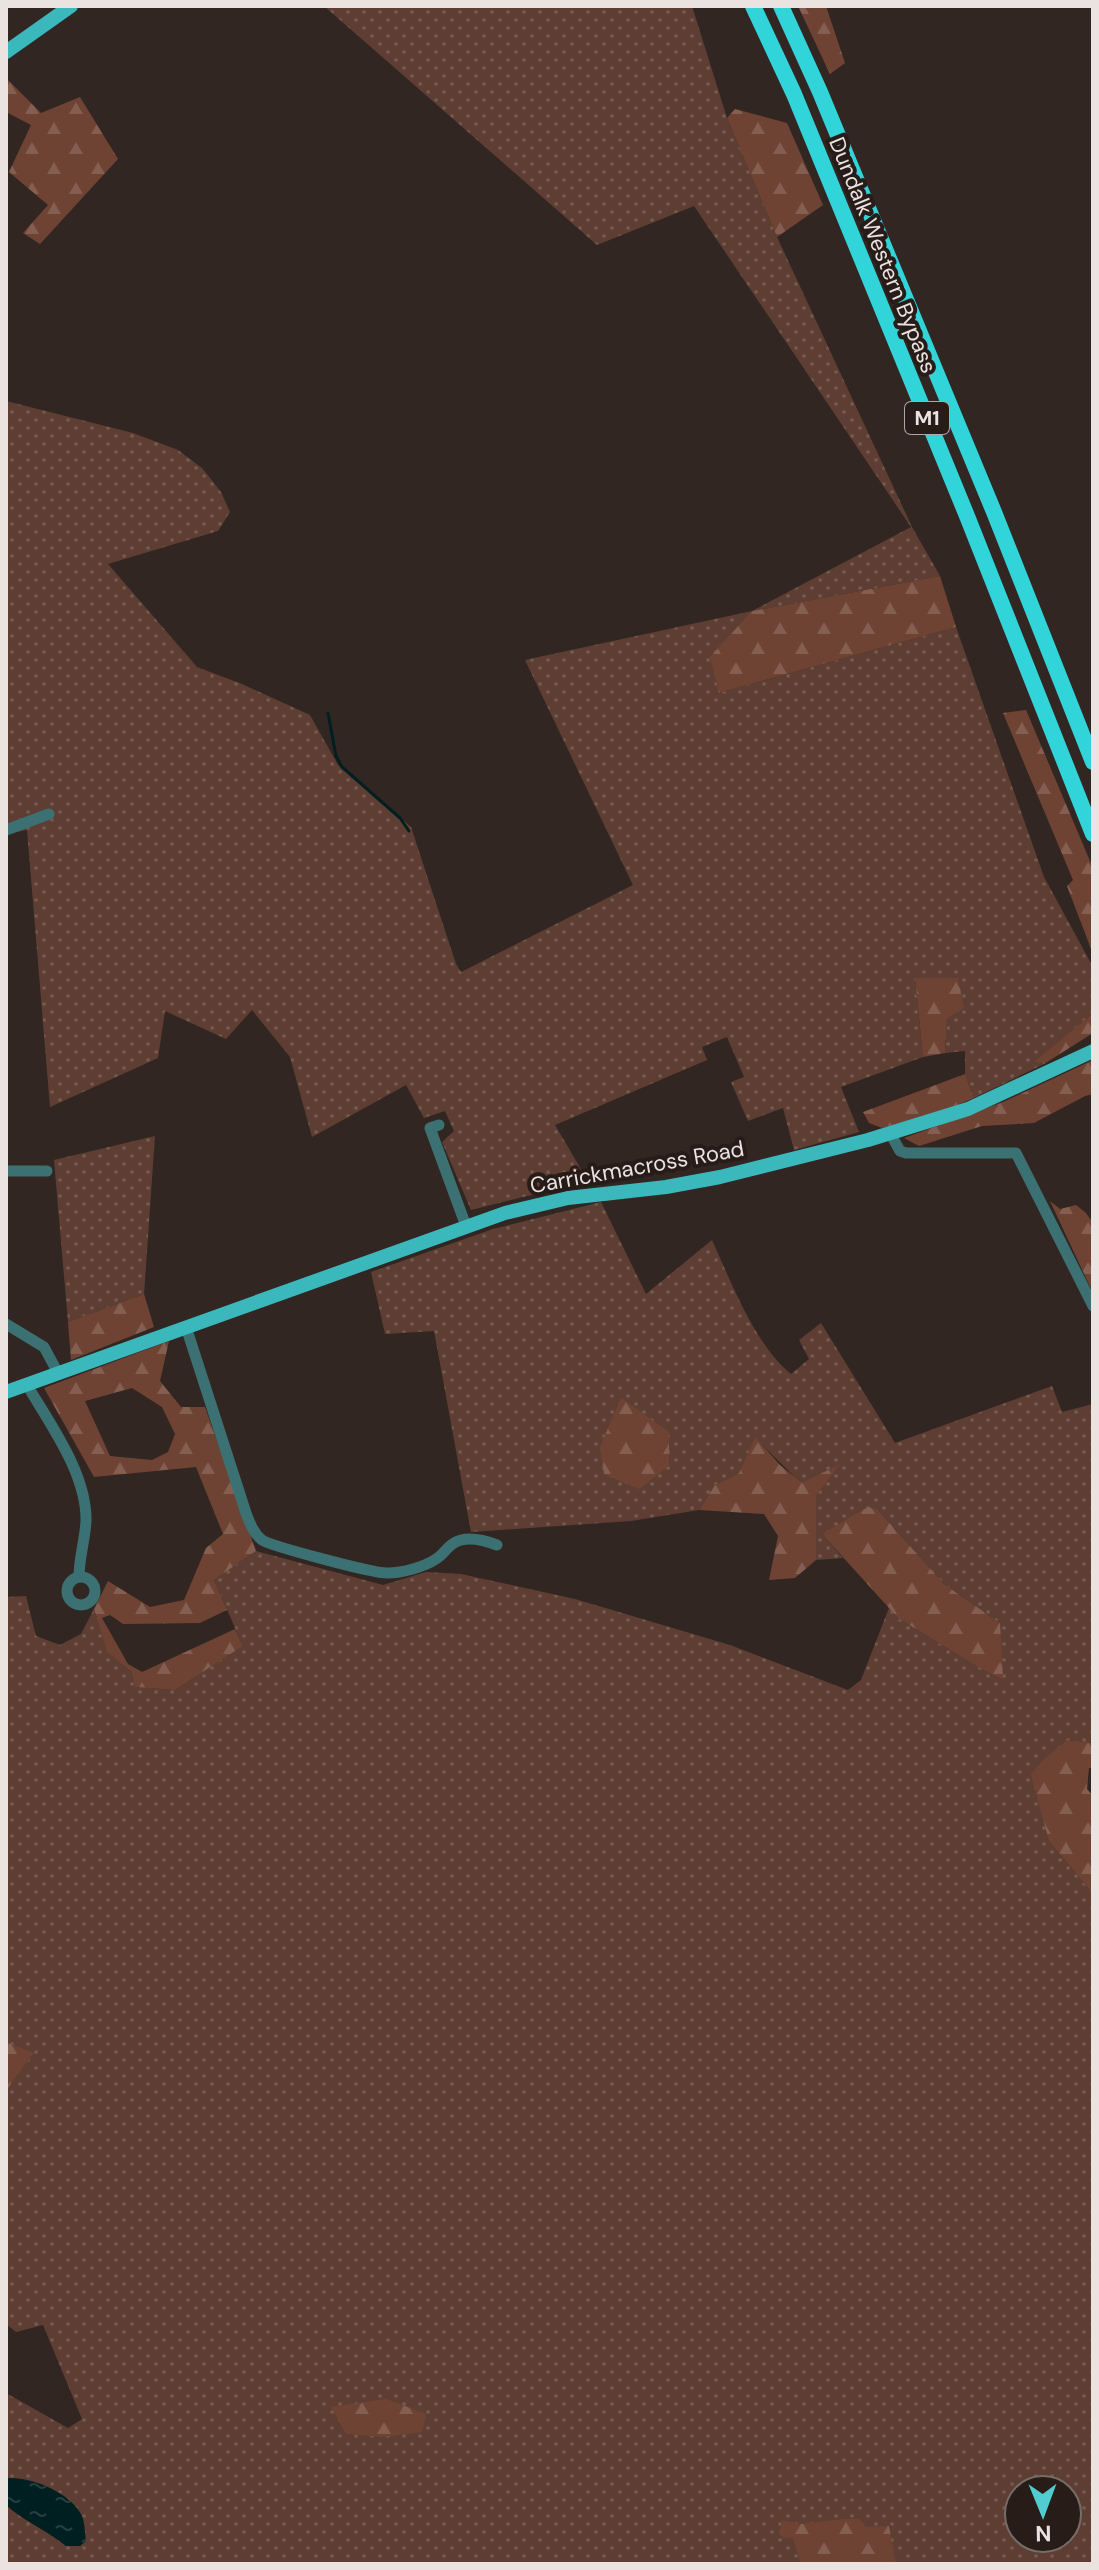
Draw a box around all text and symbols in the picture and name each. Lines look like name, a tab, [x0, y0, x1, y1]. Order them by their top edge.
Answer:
street label: Dundalk Western Bypass	[822, 133, 944, 377]
road number: M1	[905, 402, 949, 434]
street label: Carrickmacross Road	[528, 1134, 746, 1200]
north arrow	[1003, 2474, 1083, 2554]
text: N	[1035, 2519, 1052, 2548]

